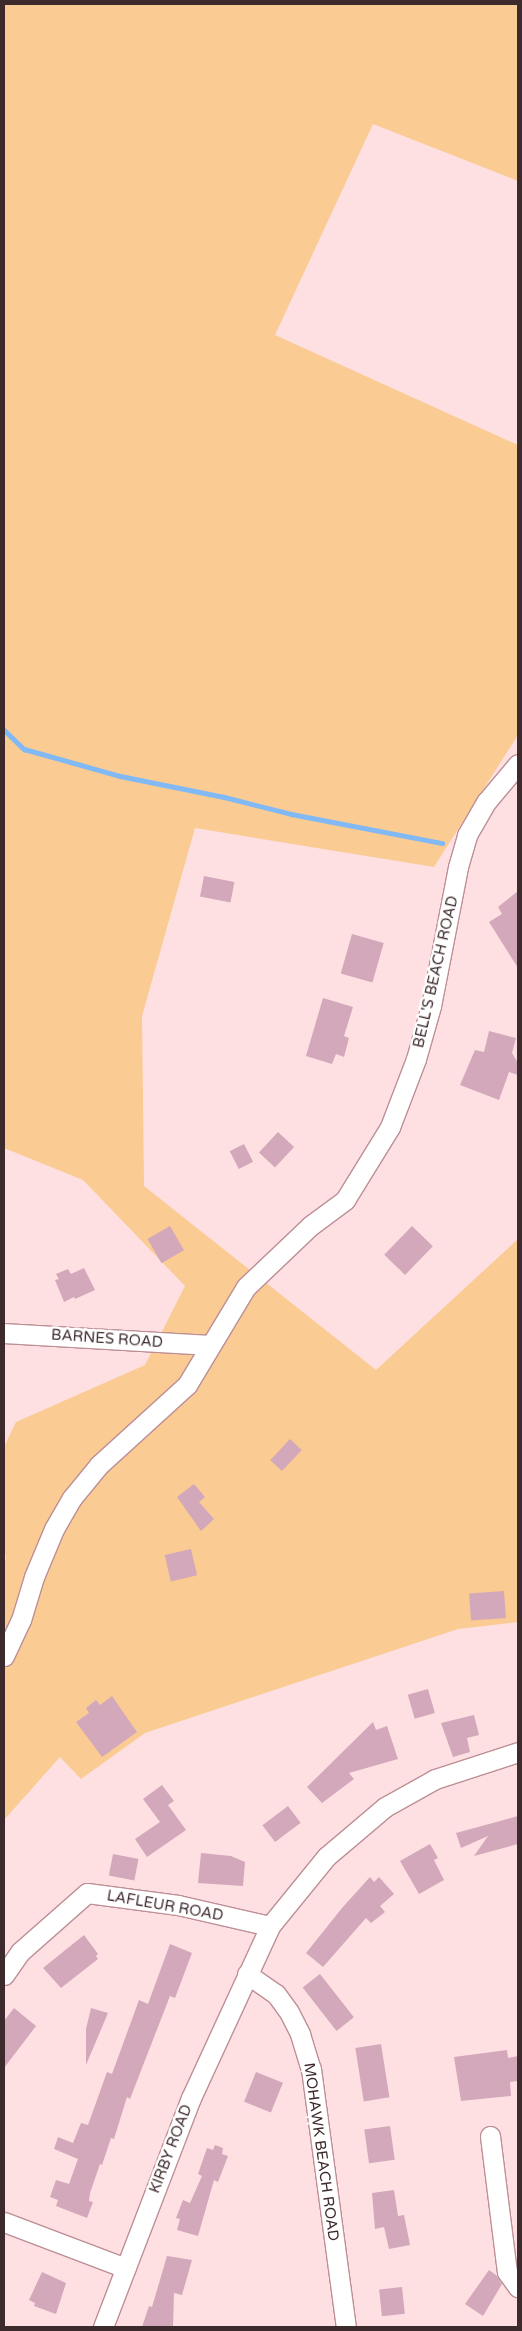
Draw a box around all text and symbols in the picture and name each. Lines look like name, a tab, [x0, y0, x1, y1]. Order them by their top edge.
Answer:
street label: BELL'S BEACH ROAD	[410, 894, 462, 1050]
street label: BARNES ROAD	[50, 1326, 164, 1352]
street label: LAFLEUR ROAD	[105, 1887, 225, 1925]
street label: MOHAWK BEACH ROAD	[300, 2062, 342, 2242]
street label: KIRBY ROAD	[146, 2102, 196, 2196]

